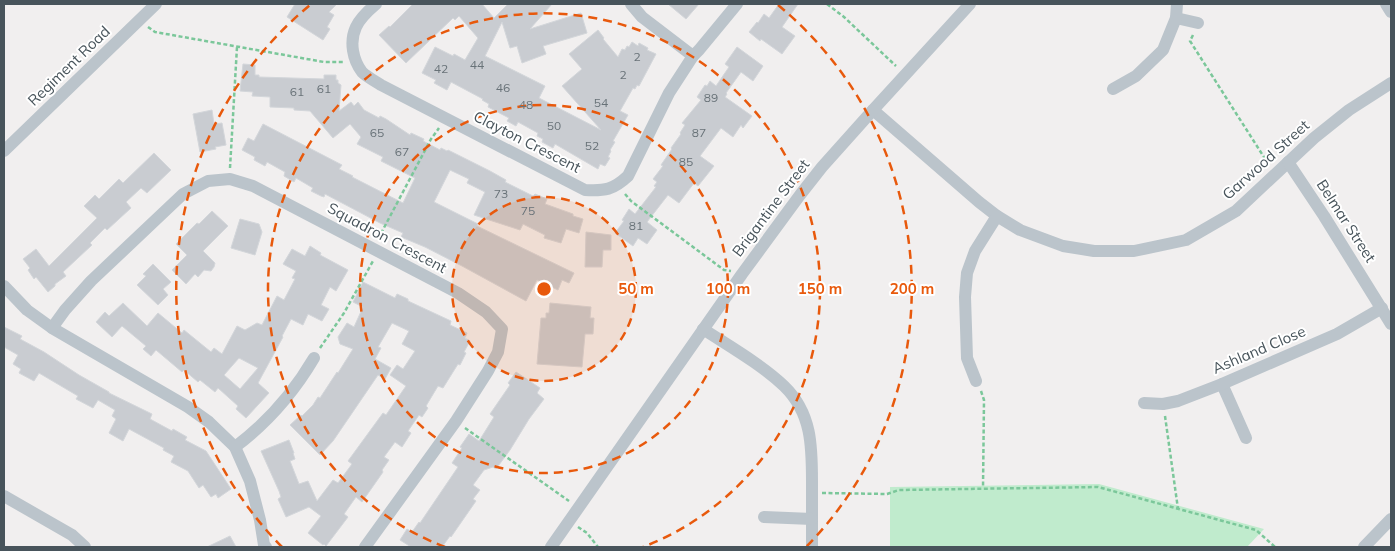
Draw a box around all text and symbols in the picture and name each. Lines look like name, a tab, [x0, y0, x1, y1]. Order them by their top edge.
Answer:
street label: Regiment Road	[24, 22, 114, 110]
house number: 2	[633, 49, 641, 64]
house number: 44	[470, 57, 484, 72]
house number: 42	[434, 61, 448, 76]
house number: 2	[619, 67, 627, 82]
house number: 46	[496, 80, 510, 95]
house number: 61	[317, 81, 331, 96]
house number: 61	[290, 84, 304, 99]
house number: 89	[704, 90, 718, 105]
house number: 54	[594, 95, 608, 110]
house number: 48	[519, 97, 533, 112]
street label: Clayton Crescent	[470, 106, 584, 177]
street label: Garwood Street	[1218, 116, 1313, 204]
house number: 50	[547, 118, 561, 133]
house number: 65	[370, 125, 384, 140]
house number: 87	[692, 125, 706, 140]
house number: 52	[585, 138, 599, 153]
house number: 67	[395, 144, 409, 159]
house number: 85	[679, 154, 693, 169]
street label: Brigantine Street	[728, 155, 813, 260]
street label: Belmar Street	[1313, 176, 1380, 266]
house number: 73	[494, 186, 508, 201]
street label: Squadron Crescent	[324, 198, 450, 277]
house number: 75	[521, 203, 535, 218]
house number: 81	[629, 218, 643, 233]
text: 50 m	[618, 279, 654, 298]
text: 100 m	[706, 279, 750, 298]
text: 150 m	[798, 279, 842, 298]
text: 200 m	[890, 279, 934, 298]
centre of rings	[535, 280, 553, 298]
street label: Ashland Close	[1209, 321, 1308, 378]

